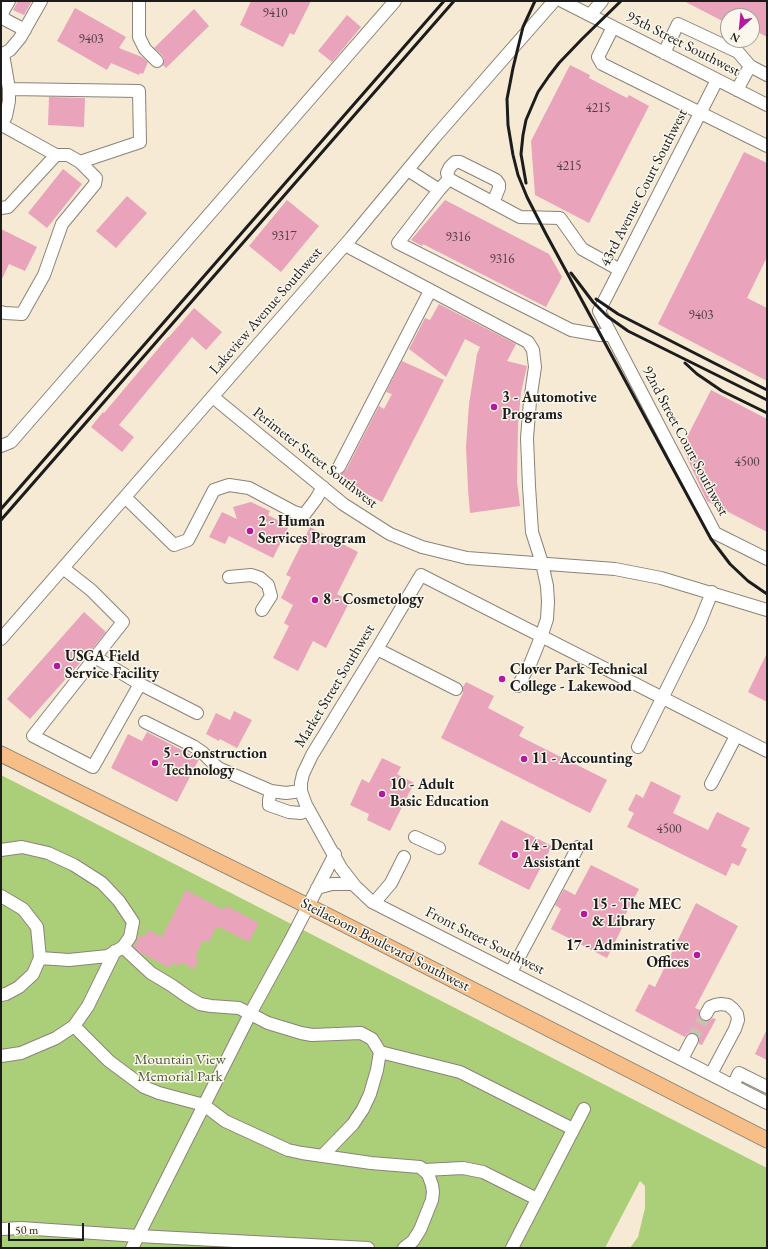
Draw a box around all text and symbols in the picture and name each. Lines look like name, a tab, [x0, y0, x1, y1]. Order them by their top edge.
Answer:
house number: 9410	[263, 5, 287, 21]
street label: 95th Street Southwest	[623, 8, 743, 80]
north arrow	[720, 8, 760, 48]
text: N	[728, 30, 742, 46]
house number: 9403	[79, 31, 103, 47]
house number: 4215	[586, 100, 610, 116]
street label: 43rd Avenue Court Southwest	[596, 106, 692, 270]
house number: 4215	[557, 158, 581, 174]
house number: 9317	[272, 228, 296, 244]
house number: 9316	[446, 229, 470, 245]
street label: Lakeview Avenue Southwest	[206, 244, 326, 378]
house number: 9316	[490, 251, 514, 267]
house number: 9403	[689, 307, 713, 323]
street label: 92nd Street Court Southwest	[638, 363, 732, 519]
place label: 3 - Automotive Programs	[502, 389, 597, 424]
marker: 3 - Automotive Programs	[489, 402, 499, 412]
street label: Perimeter Street Southwest	[249, 404, 381, 512]
house number: 4500	[735, 454, 759, 470]
place label: 2 - Human Services Program	[258, 513, 366, 548]
marker: 2 - Human Services Program	[245, 526, 255, 536]
place label: 8 - Cosmetology	[323, 591, 424, 609]
marker: 8 - Cosmetology	[310, 595, 320, 605]
street label: Market Street Southwest	[291, 621, 379, 751]
place label: USGA Field Service Facility	[65, 648, 159, 683]
marker: USGA Field Service Facility	[52, 661, 62, 671]
place label: Clover Park Technical College - Lakewood	[510, 661, 648, 696]
marker: Clover Park Technical College - Lakewood	[497, 674, 507, 684]
place label: 5 - Construction Technology	[163, 745, 267, 780]
place label: 11 - Accounting	[532, 750, 633, 768]
marker: 11 - Accounting	[519, 754, 529, 764]
marker: 5 - Construction Technology	[150, 758, 160, 768]
place label: 10 - Adult Basic Education	[390, 776, 489, 811]
marker: 10 - Adult Basic Education	[377, 789, 387, 799]
house number: 4500	[657, 821, 681, 837]
place label: 14 - Dental Assistant	[523, 837, 593, 872]
marker: 14 - Dental Assistant	[510, 850, 520, 860]
street label: Steilacoom Boulevard Southwest	[297, 894, 473, 996]
place label: 15 - The MEC & Library	[592, 896, 681, 931]
street label: Front Street Southwest	[422, 903, 548, 979]
marker: 15 - The MEC & Library	[579, 909, 589, 919]
place label: 17 - Administrative Offices	[566, 937, 689, 972]
marker: 17 - Administrative Offices	[692, 950, 702, 960]
park label: Mountain View Memorial Park	[134, 1051, 226, 1086]
scale bar	[10, 1215, 86, 1241]
text: 50 m	[15, 1222, 38, 1238]

